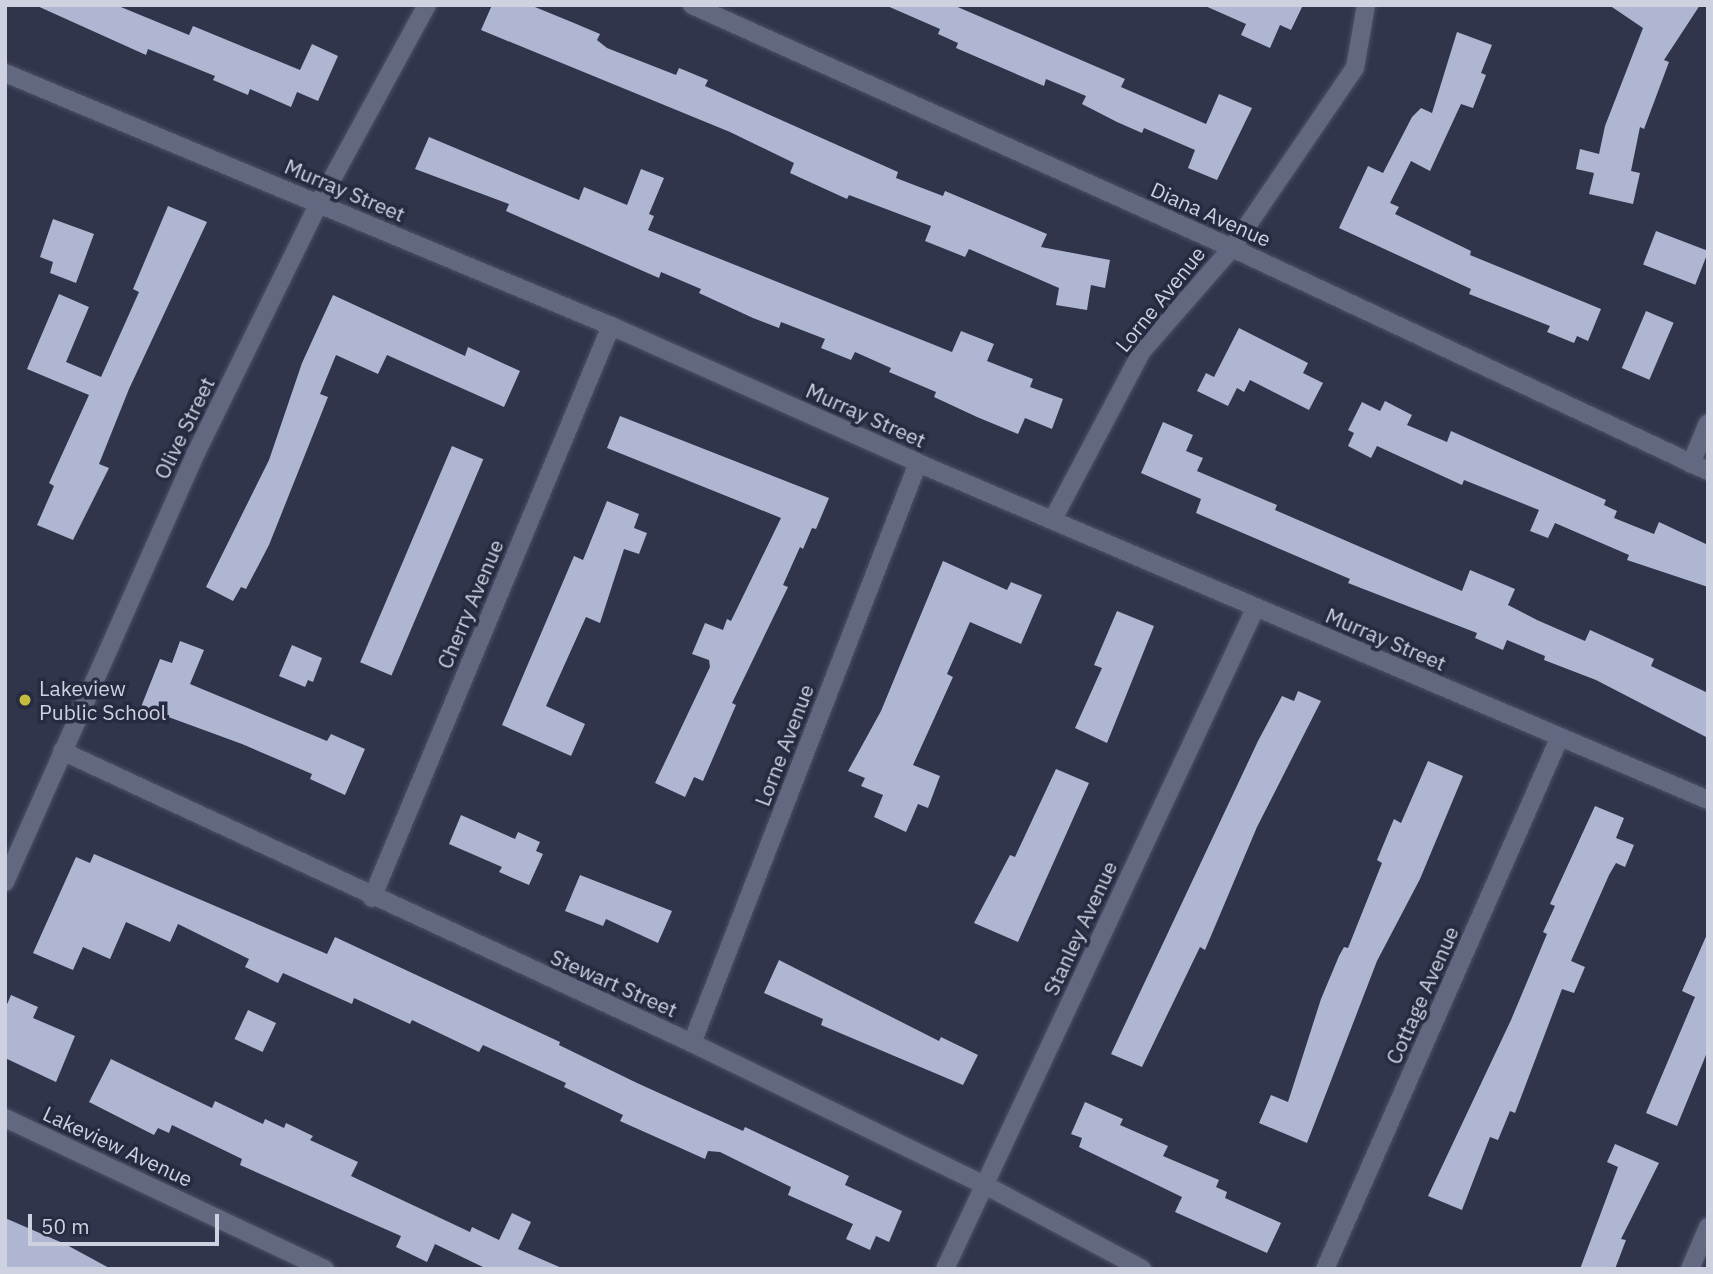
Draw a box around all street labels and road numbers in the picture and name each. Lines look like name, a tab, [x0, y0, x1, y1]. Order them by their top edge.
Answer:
street label: Murray Street	[281, 153, 409, 227]
street label: Diana Avenue	[1147, 176, 1275, 252]
street label: Lorne Avenue	[1110, 241, 1210, 357]
street label: Olive Street	[149, 373, 219, 483]
street label: Murray Street	[802, 377, 930, 453]
street label: Cherry Avenue	[432, 536, 508, 672]
street label: Murray Street	[1322, 602, 1450, 676]
street label: Lorne Avenue	[749, 681, 819, 809]
street label: Stanley Avenue	[1038, 857, 1122, 999]
street label: Cottage Avenue	[1380, 922, 1464, 1068]
street label: Stewart Street	[547, 944, 681, 1022]
street label: Lakeview Avenue	[39, 1100, 197, 1192]

